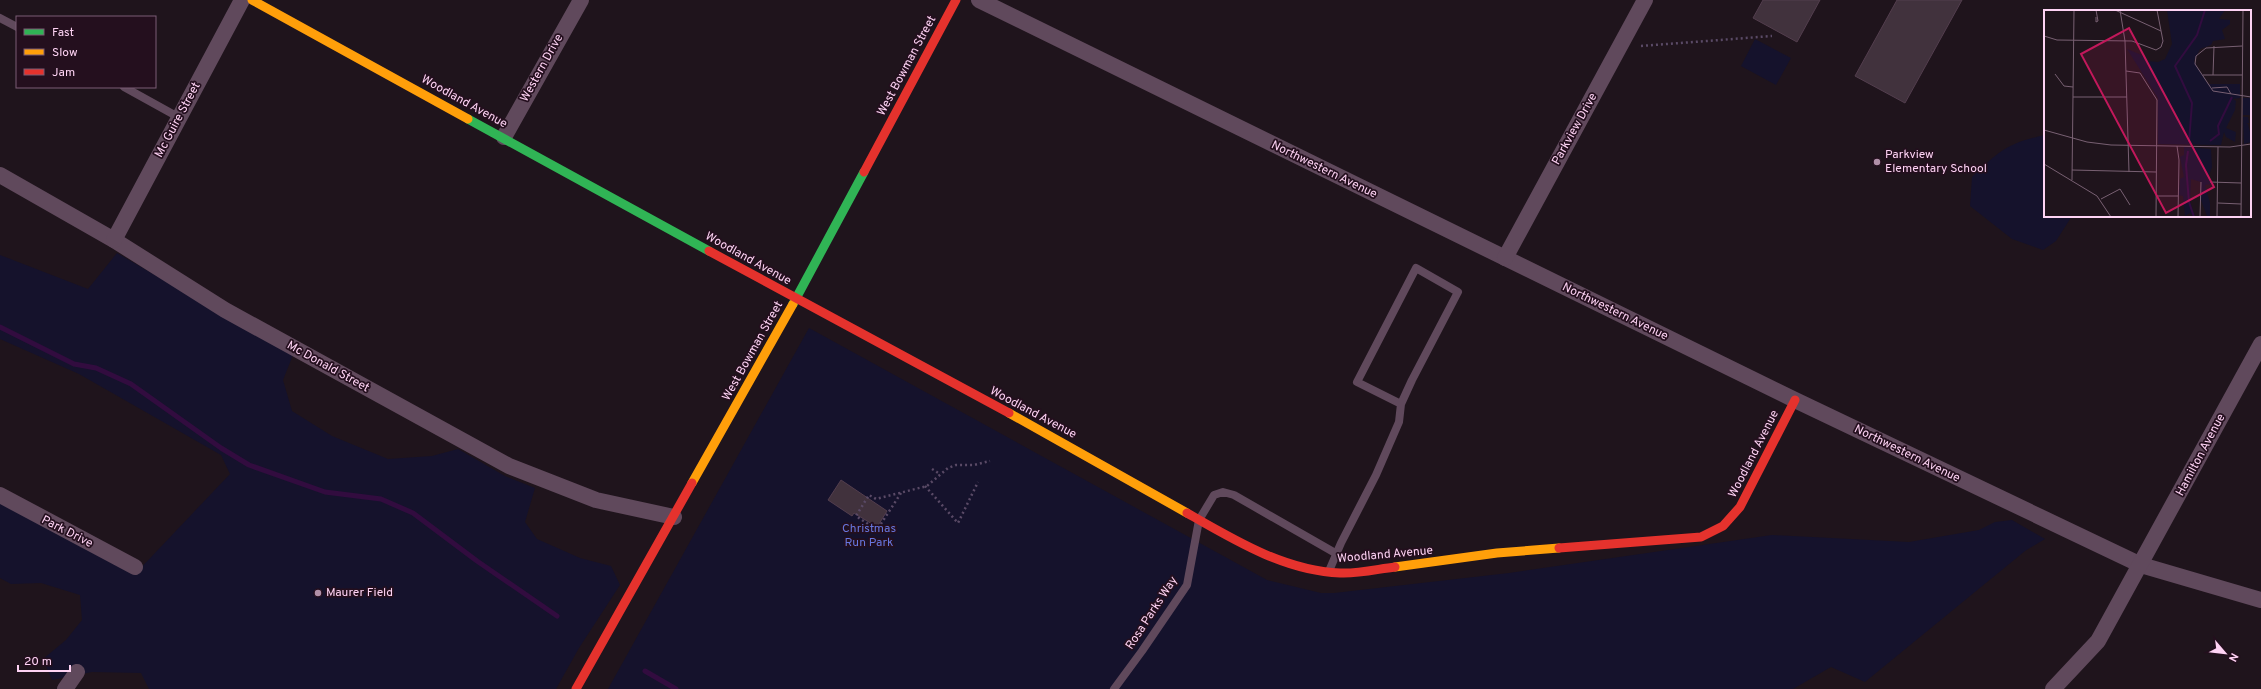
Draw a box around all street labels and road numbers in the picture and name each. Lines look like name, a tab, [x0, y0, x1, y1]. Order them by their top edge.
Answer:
street label: West Bowman Street	[874, 13, 940, 119]
street label: Western Drive	[517, 31, 567, 105]
street label: Woodland Avenue	[418, 72, 510, 132]
street label: Mc Guire Street	[151, 79, 205, 161]
street label: Parkview Drive	[1549, 90, 1601, 168]
street label: Northwestern Avenue	[1268, 137, 1380, 203]
street label: Woodland Avenue	[702, 229, 794, 289]
street label: Northwestern Avenue	[1559, 279, 1671, 345]
street label: West Bowman Street	[719, 298, 787, 404]
street label: Mc Donald Street	[284, 338, 372, 396]
street label: Woodland Avenue	[987, 383, 1079, 443]
street label: Woodland Avenue	[1725, 408, 1783, 500]
street label: Hamilton Avenue	[2173, 411, 2229, 499]
street label: Northwestern Avenue	[1851, 421, 1963, 487]
street label: Park Drive	[38, 512, 96, 552]
street label: Woodland Avenue	[1336, 543, 1434, 567]
street label: Rosa Parks Way	[1122, 573, 1182, 653]

